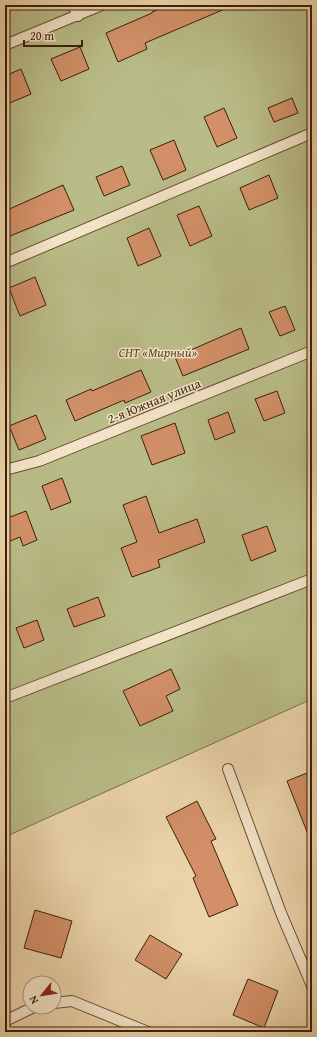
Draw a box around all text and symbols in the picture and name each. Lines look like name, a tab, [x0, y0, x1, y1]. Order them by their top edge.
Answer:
scale bar	[24, 22, 82, 48]
text: 20 m	[30, 27, 54, 44]
park label: СНТ «Мирный»	[119, 343, 198, 362]
street label: 2-я Южная улица	[105, 373, 204, 428]
north arrow	[22, 975, 62, 1015]
text: N	[24, 992, 42, 1007]

